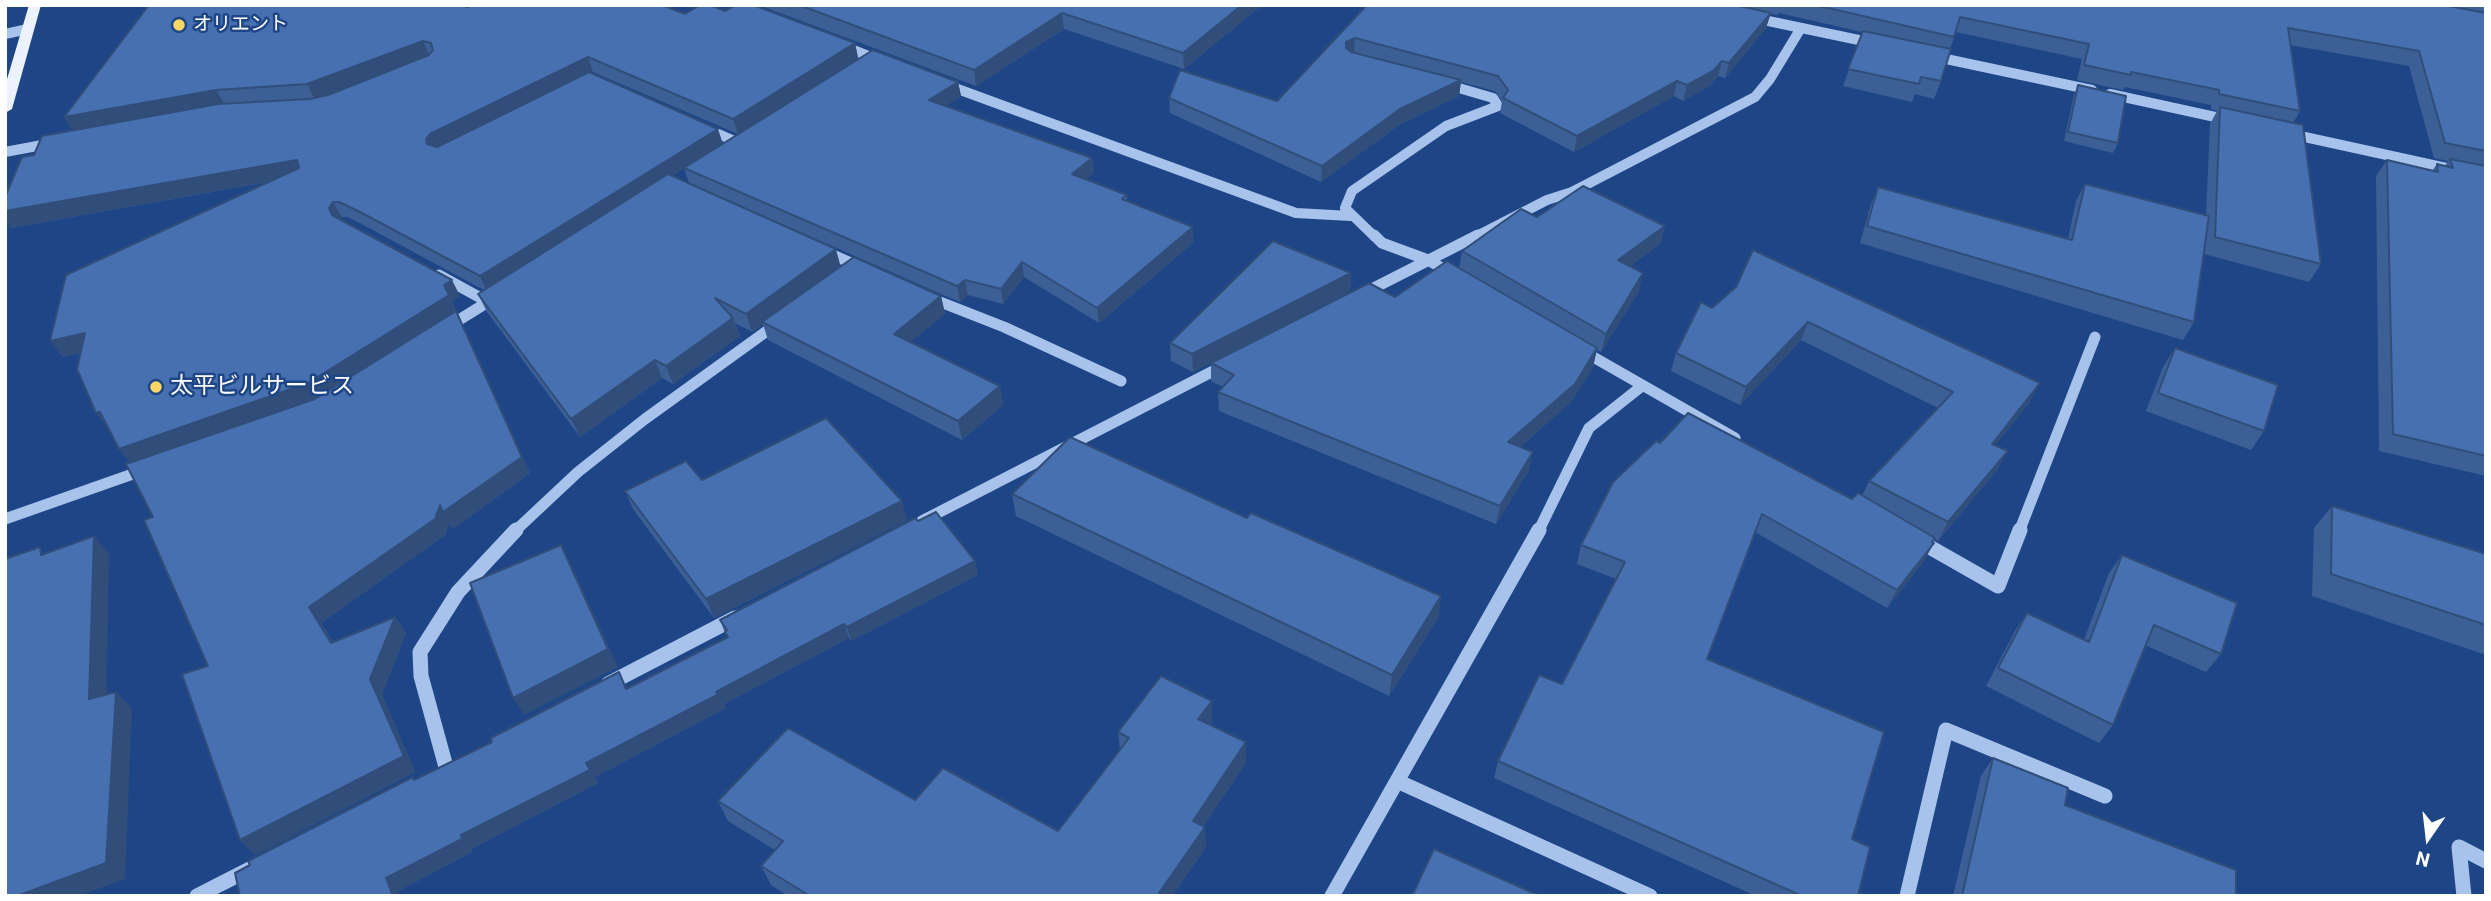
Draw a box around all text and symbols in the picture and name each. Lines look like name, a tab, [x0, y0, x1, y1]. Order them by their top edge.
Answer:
place label: オリエント	[193, 14, 288, 36]
marker: オリエント	[171, 17, 187, 33]
place label: 太平ビルサービス	[170, 373, 354, 401]
marker: 太平ビルサービス	[148, 379, 164, 395]
north arrow	[2393, 803, 2463, 873]
text: N	[2414, 846, 2432, 872]

